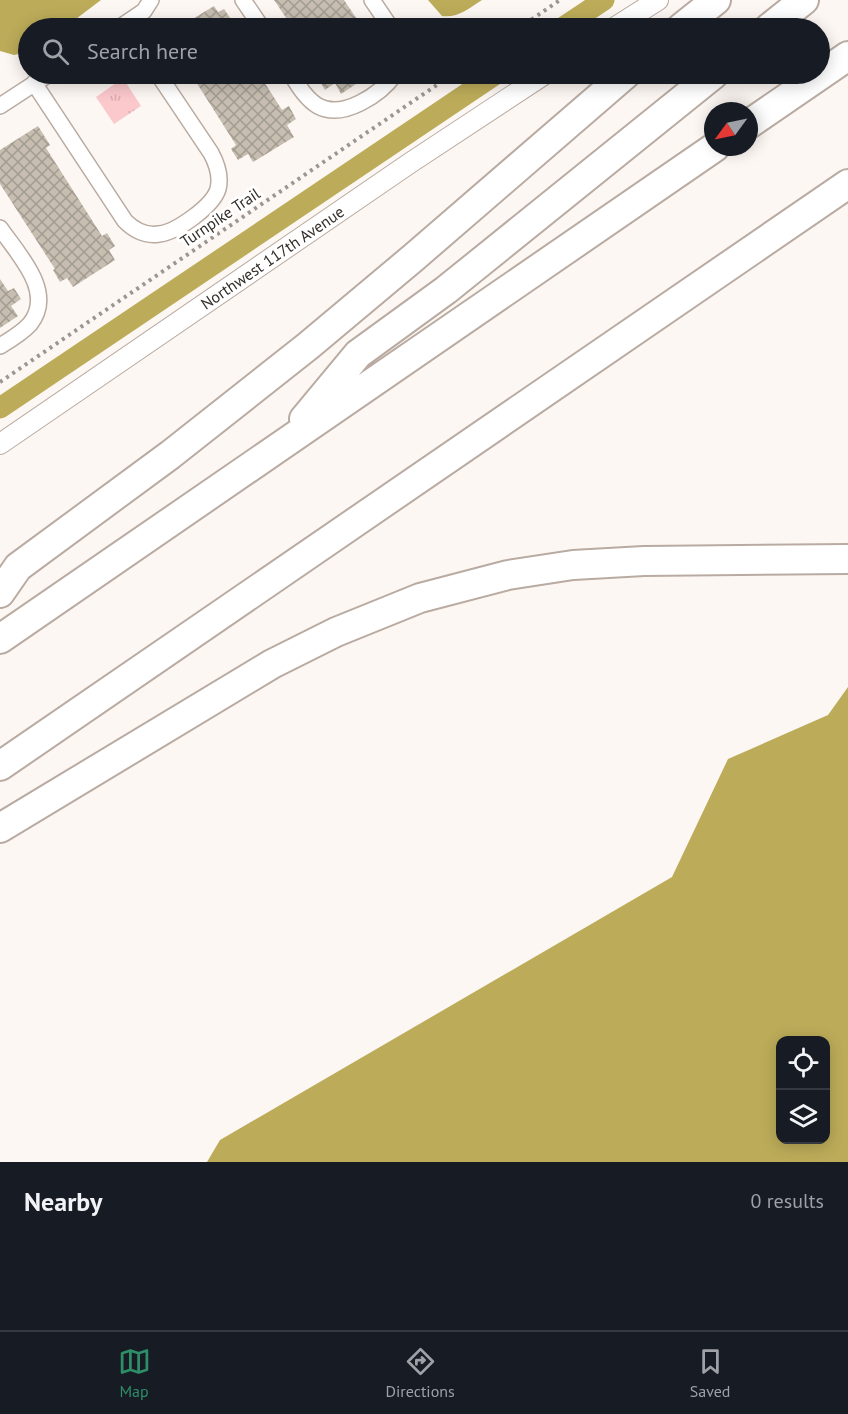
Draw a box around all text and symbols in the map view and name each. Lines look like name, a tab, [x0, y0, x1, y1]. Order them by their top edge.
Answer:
search box	[18, 18, 830, 84]
icon: search	[39, 35, 72, 68]
text: Search here	[87, 37, 198, 65]
north arrow	[704, 102, 758, 156]
street label: Turnpike Trail	[176, 183, 264, 251]
street label: Northwest 117th Avenue	[197, 201, 348, 314]
map controls	[776, 1036, 830, 1144]
button: locate	[776, 1036, 830, 1090]
button: layers	[776, 1090, 830, 1144]
text: Nearby	[24, 1185, 102, 1218]
text: 0 results	[751, 1188, 824, 1214]
tab: Map	[118, 1345, 151, 1401]
tab: Directions	[386, 1345, 455, 1401]
tab: Saved	[690, 1345, 730, 1401]

